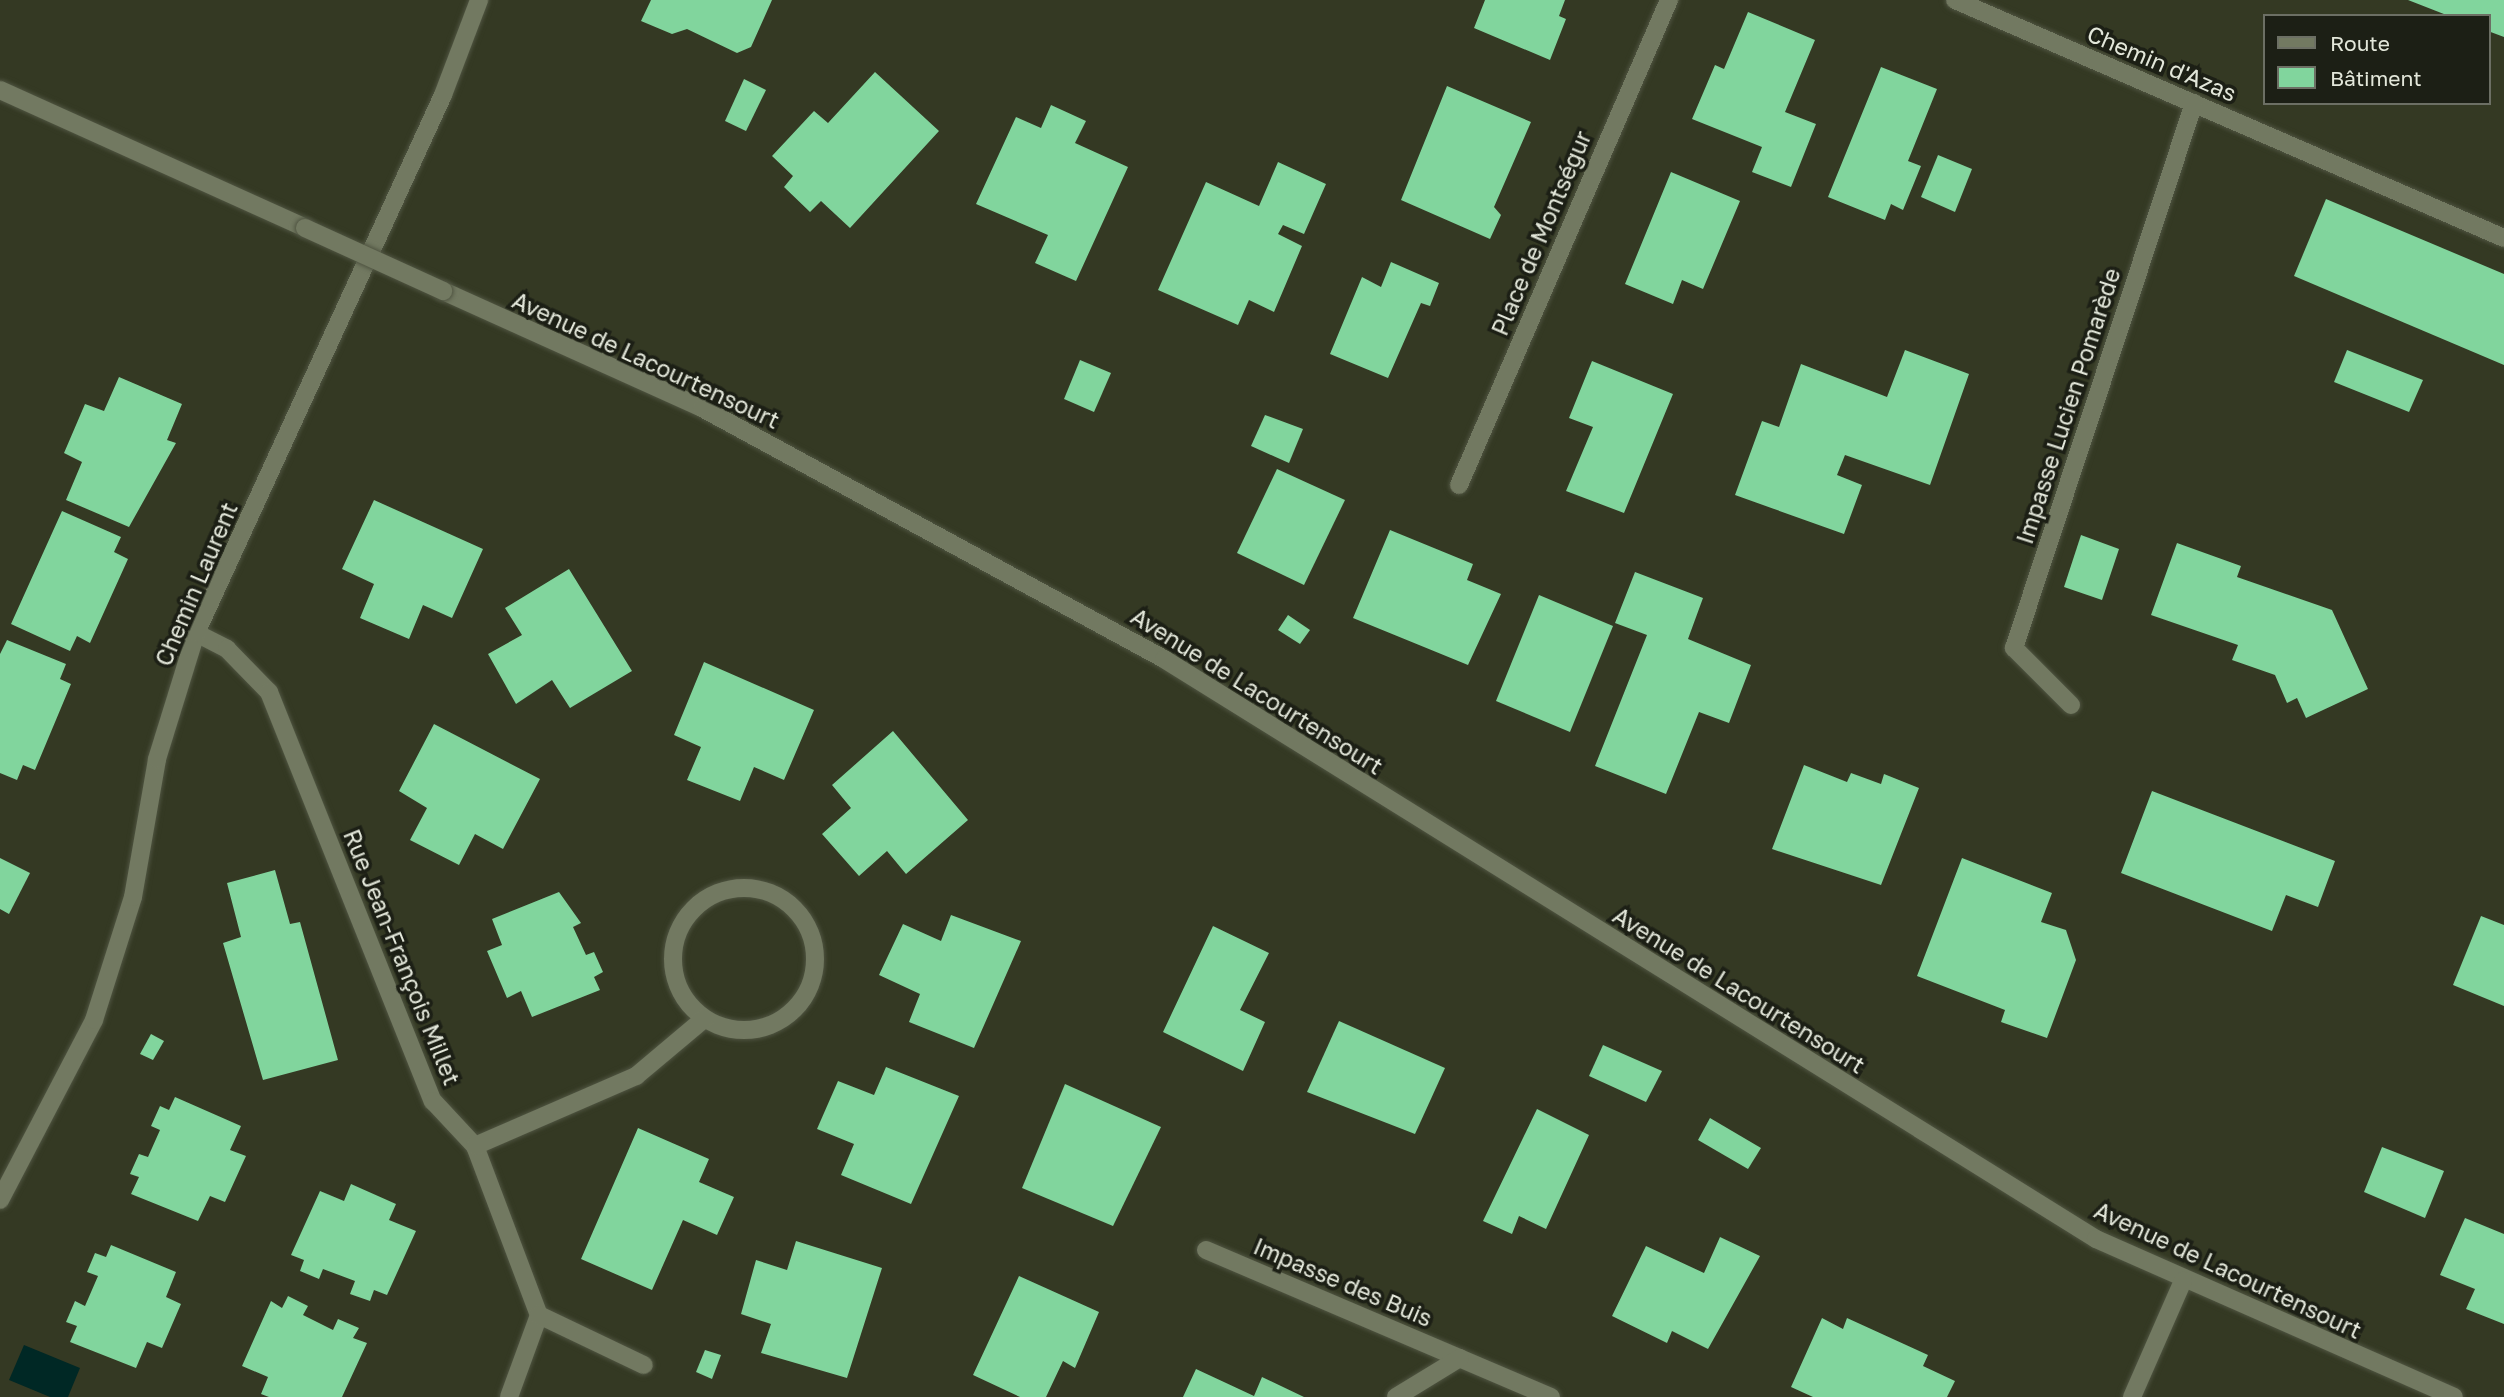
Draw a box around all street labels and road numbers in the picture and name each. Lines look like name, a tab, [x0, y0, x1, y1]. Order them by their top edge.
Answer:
street label: Chemin d'Azas	[2083, 19, 2241, 107]
street label: Place de Montségur	[1485, 127, 1597, 339]
street label: Impasse Lucien Pomarède	[2010, 265, 2126, 547]
street label: Avenue de Lacourtensourt	[508, 286, 784, 434]
street label: Chemin Laurent	[149, 498, 243, 670]
street label: Avenue de Lacourtensourt	[1126, 602, 1388, 780]
street label: Rue Jean-François Millet	[338, 825, 466, 1089]
street label: Avenue de Lacourtensourt	[1608, 901, 1870, 1079]
street label: Avenue de Lacourtensourt	[2090, 1196, 2366, 1344]
street label: Impasse des Buis	[1250, 1232, 1436, 1332]

